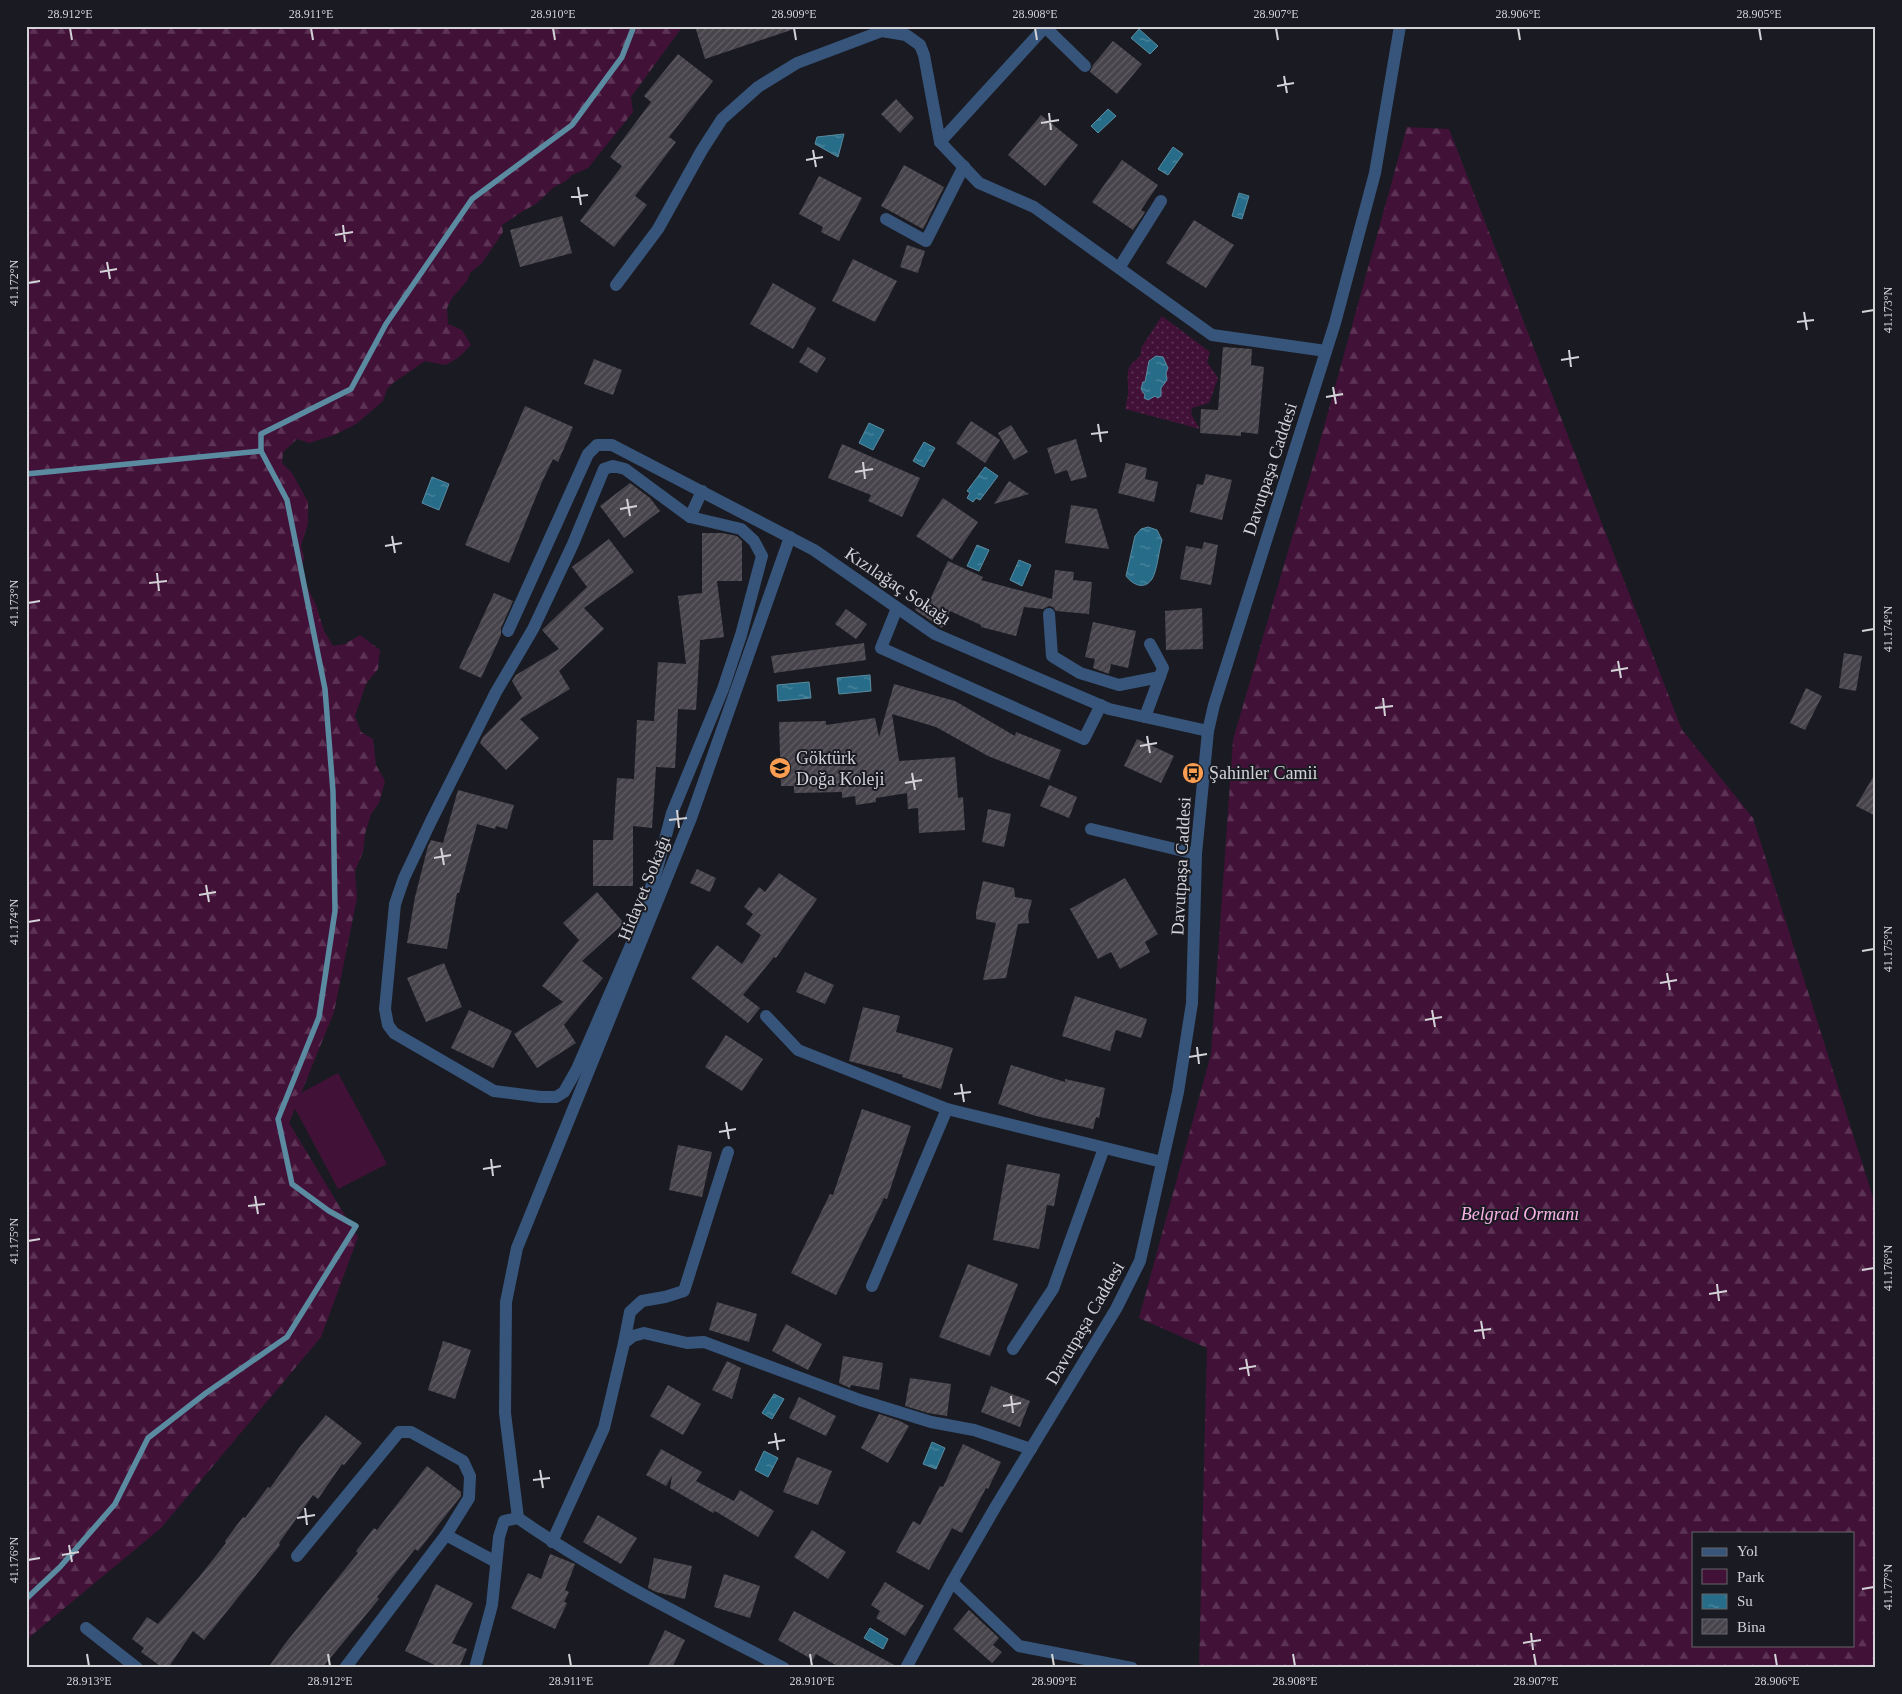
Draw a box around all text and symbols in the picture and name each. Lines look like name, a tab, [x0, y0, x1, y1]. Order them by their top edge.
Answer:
text: 28.912°E	[47, 7, 93, 21]
text: 28.911°E	[289, 7, 333, 21]
text: 28.910°E	[530, 7, 576, 21]
text: 28.909°E	[771, 7, 817, 21]
text: 28.908°E	[1012, 7, 1058, 21]
text: 28.907°E	[1253, 7, 1299, 21]
text: 28.906°E	[1495, 7, 1541, 21]
text: 28.905°E	[1736, 7, 1782, 21]
text: 41.172°N	[7, 259, 21, 306]
text: 41.173°N	[1881, 286, 1895, 333]
street label: Davutpaşa Caddesi	[1239, 400, 1301, 538]
street label: Kızılağaç Sokağı	[841, 543, 955, 629]
text: 41.173°N	[7, 579, 21, 626]
text: 41.174°N	[1881, 605, 1895, 652]
place label: Göktürk Doğa Koleji	[796, 748, 884, 789]
school or university icon: Göktürk Doğa Koleji	[768, 756, 792, 780]
bus stop icon: Şahinler Camii	[1181, 761, 1205, 785]
place label: Şahinler Camii	[1209, 763, 1317, 783]
street label: Davutpaşa Caddesi	[1167, 796, 1195, 936]
street label: Hidayet Sokağı	[614, 833, 674, 943]
text: 41.174°N	[7, 898, 21, 945]
text: 41.175°N	[1881, 925, 1895, 972]
park label: Belgrad Ormanı	[1461, 1204, 1579, 1224]
text: 41.175°N	[7, 1217, 21, 1264]
text: 41.176°N	[1881, 1244, 1895, 1291]
street label: Davutpaşa Caddesi	[1042, 1258, 1128, 1388]
legend	[1692, 1532, 1854, 1646]
text: 41.176°N	[7, 1536, 21, 1583]
text: Yol	[1737, 1543, 1758, 1559]
text: 41.177°N	[1881, 1563, 1895, 1610]
text: Park	[1737, 1569, 1765, 1585]
text: Su	[1737, 1593, 1753, 1609]
text: Bina	[1737, 1619, 1766, 1635]
text: 28.913°E	[66, 1674, 112, 1688]
text: 28.912°E	[307, 1674, 353, 1688]
text: 28.911°E	[549, 1674, 593, 1688]
text: 28.910°E	[789, 1674, 835, 1688]
text: 28.909°E	[1031, 1674, 1077, 1688]
text: 28.908°E	[1272, 1674, 1318, 1688]
text: 28.907°E	[1513, 1674, 1559, 1688]
text: 28.906°E	[1754, 1674, 1800, 1688]

